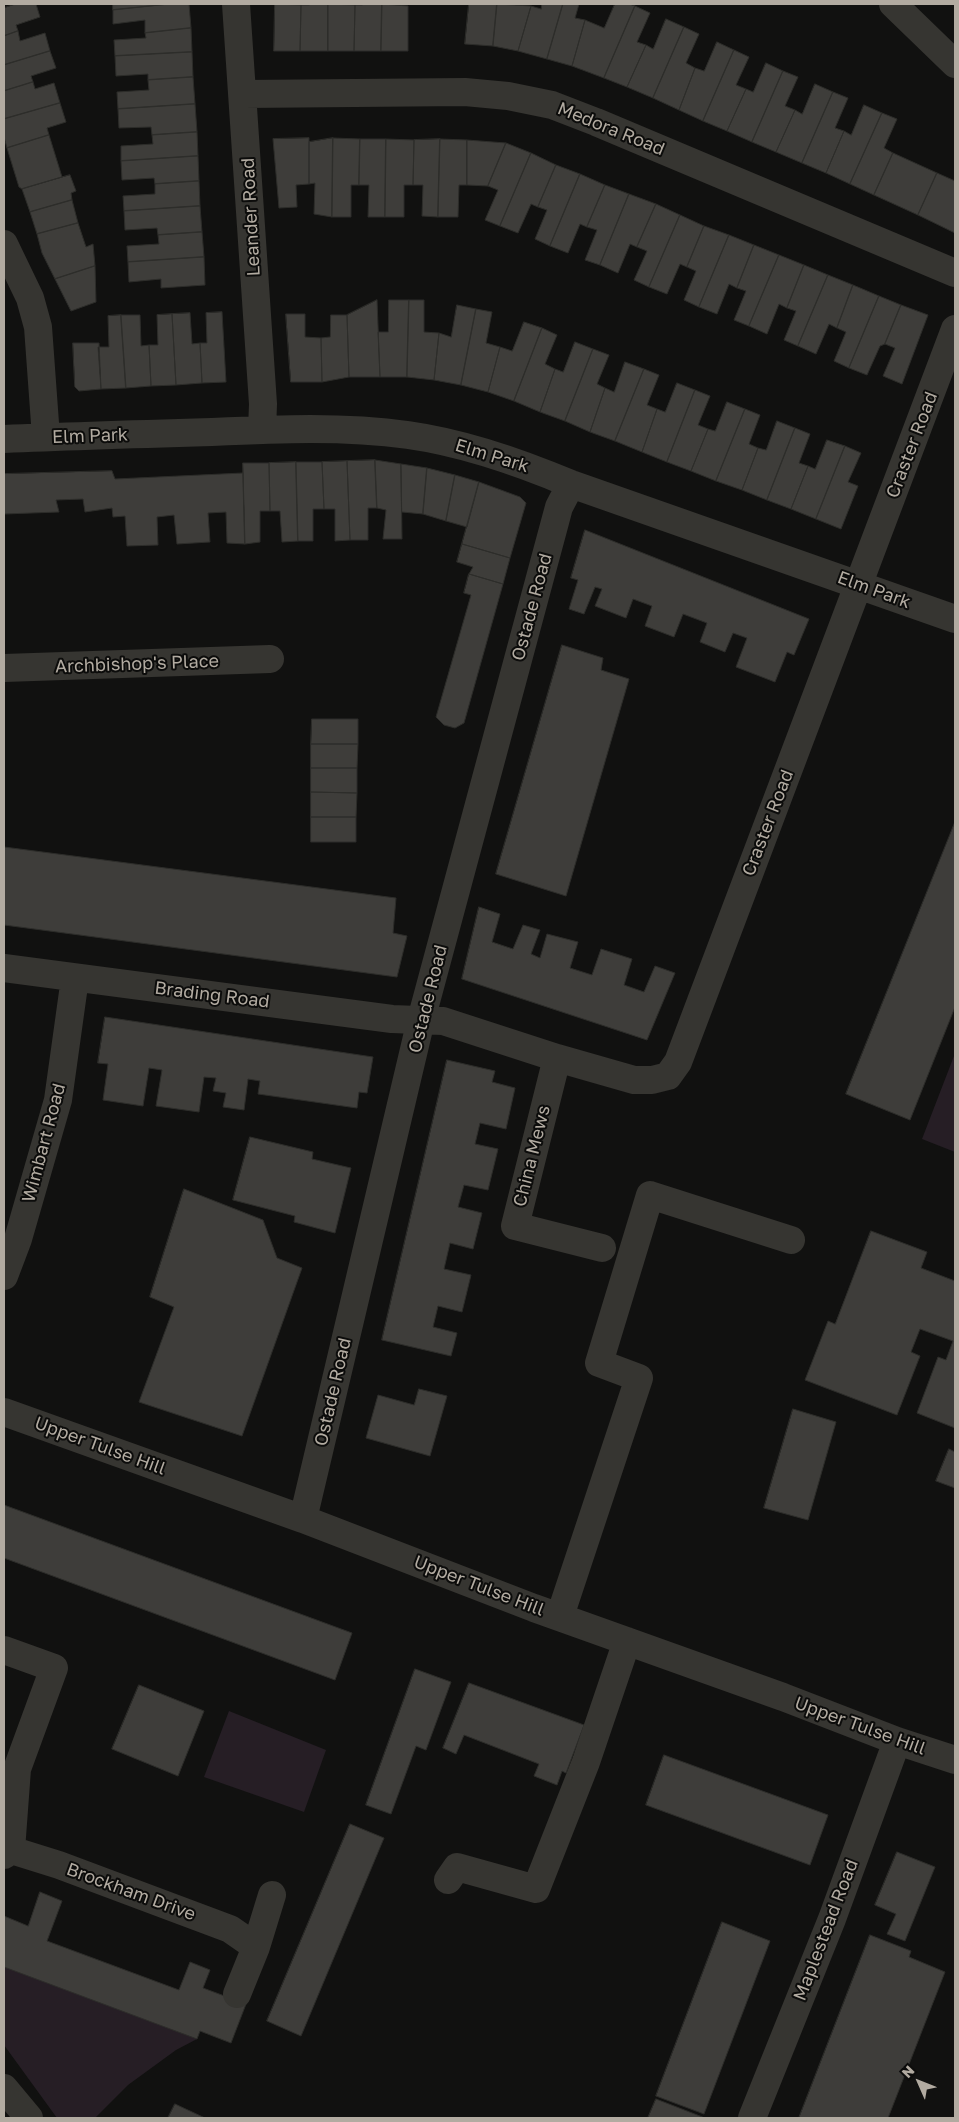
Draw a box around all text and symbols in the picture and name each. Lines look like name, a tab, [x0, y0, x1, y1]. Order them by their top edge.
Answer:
street label: Medora Road	[554, 98, 668, 160]
street label: Leander Road	[237, 157, 265, 277]
street label: Craster Road	[882, 389, 942, 501]
street label: Elm Park	[52, 424, 128, 448]
street label: Elm Park	[452, 435, 532, 477]
street label: Ostade Road	[507, 551, 557, 663]
street label: Elm Park	[835, 567, 913, 613]
street label: Archbishop's Place	[55, 650, 219, 678]
street label: Craster Road	[738, 767, 798, 879]
street label: Ostade Road	[404, 943, 452, 1055]
street label: Brading Road	[153, 977, 271, 1013]
street label: Wimbart Road	[18, 1081, 70, 1205]
street label: China Mews	[509, 1103, 555, 1209]
street label: Ostade Road	[310, 1336, 356, 1448]
street label: Upper Tulse Hill	[31, 1412, 169, 1480]
street label: Upper Tulse Hill	[411, 1551, 547, 1621]
street label: Upper Tulse Hill	[791, 1692, 929, 1760]
street label: Maplestead Road	[789, 1856, 863, 2004]
street label: Brockham Drive	[63, 1859, 199, 1925]
north arrow	[894, 2057, 944, 2107]
text: N	[898, 2062, 918, 2081]

